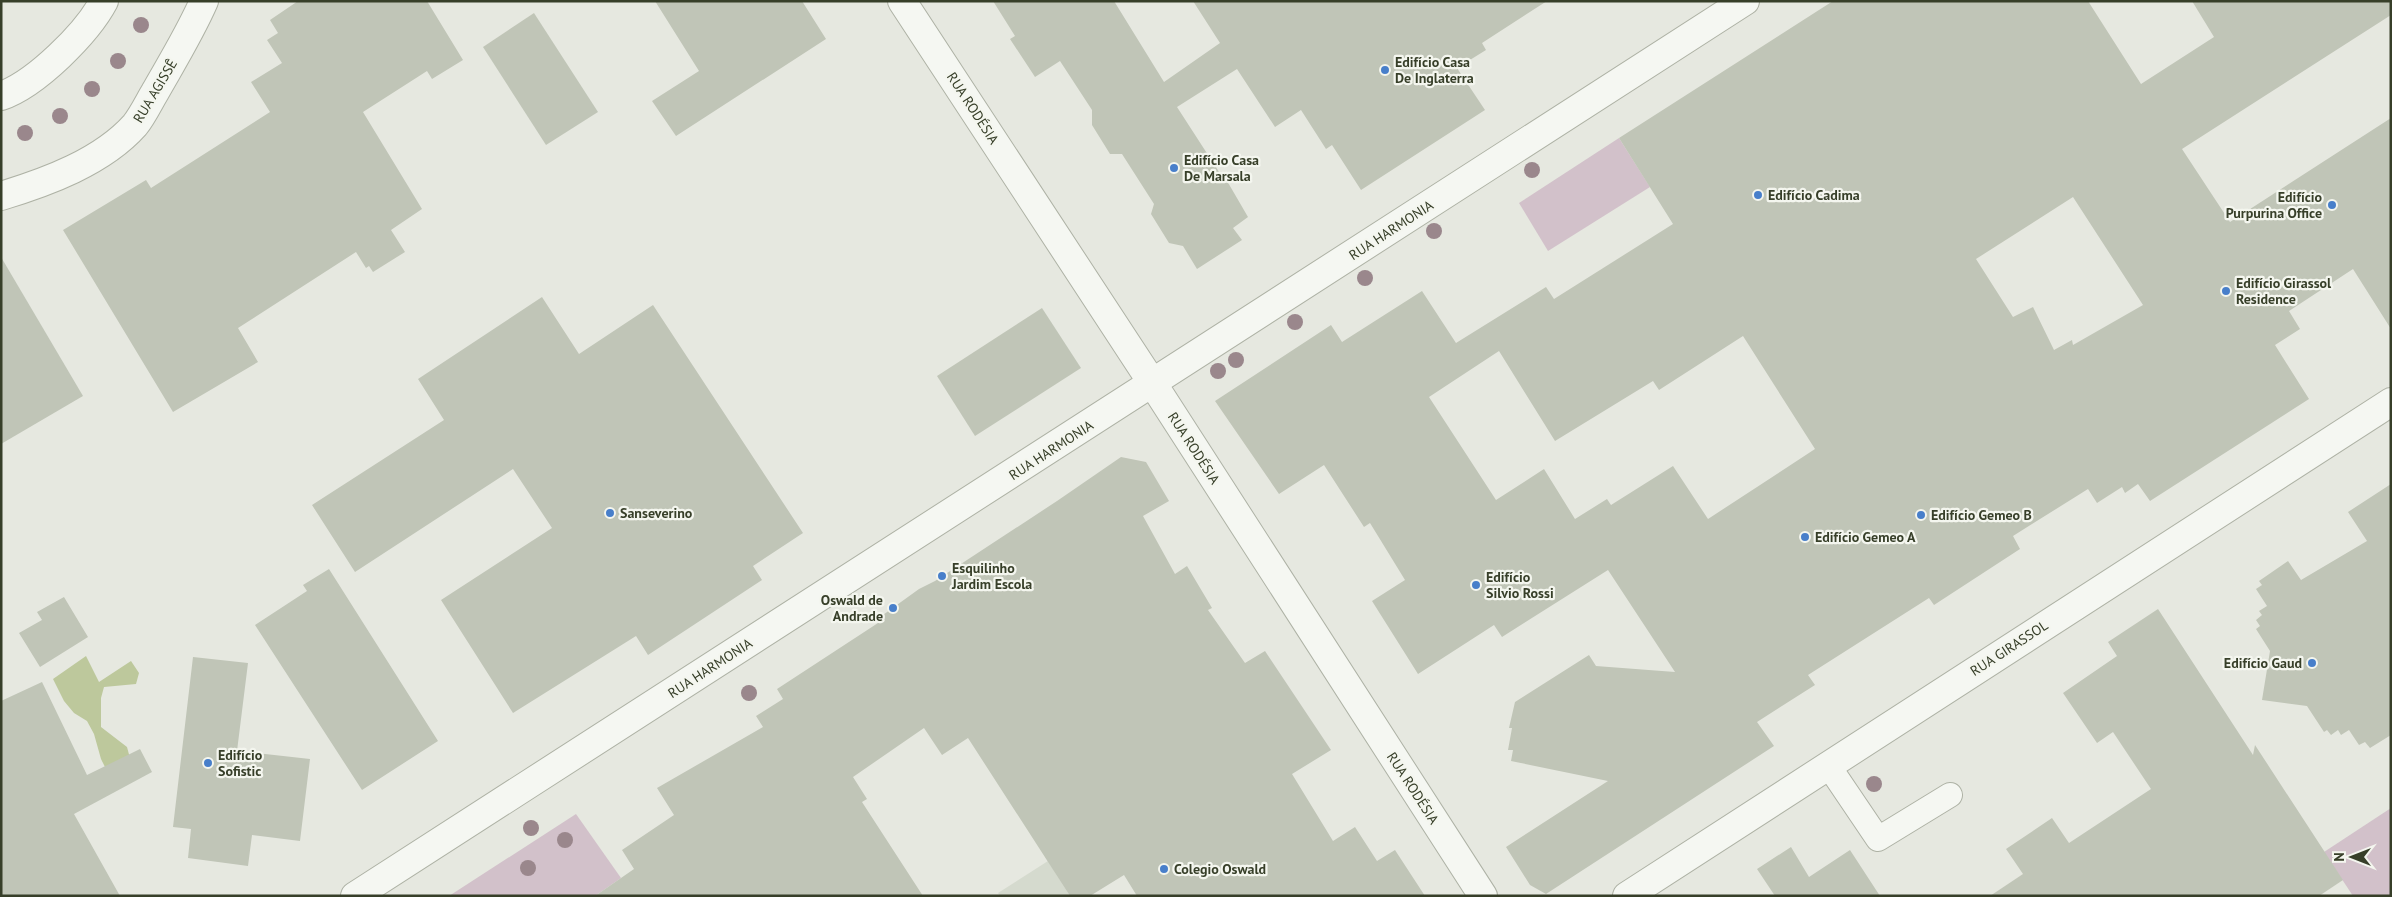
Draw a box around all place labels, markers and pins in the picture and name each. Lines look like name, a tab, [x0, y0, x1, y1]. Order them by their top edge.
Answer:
place label: Edifício Casa De Inglaterra	[1395, 53, 1474, 87]
marker: Edifício Casa De Inglaterra	[1379, 64, 1391, 76]
place label: Edifício Casa De Marsala	[1184, 151, 1259, 185]
marker: Edifício Casa De Marsala	[1168, 162, 1180, 174]
place label: Edifício Cadima	[1768, 186, 1860, 204]
place label: Edifício Purpurina Office	[2226, 188, 2322, 222]
marker: Edifício Cadima	[1752, 189, 1764, 201]
marker: Edifício Purpurina Office	[2326, 199, 2338, 211]
place label: Edifício Girassol Residence	[2236, 274, 2332, 308]
marker: Edifício Girassol Residence	[2220, 285, 2232, 297]
place label: Sanseverino	[620, 504, 693, 522]
place label: Edifício Gemeo B	[1931, 506, 2032, 524]
marker: Sanseverino	[604, 507, 616, 519]
marker: Edifício Gemeo B	[1915, 509, 1927, 521]
place label: Edifício Gemeo A	[1815, 528, 1916, 546]
marker: Edifício Gemeo A	[1799, 531, 1811, 543]
place label: Esquilinho Jardim Escola	[951, 559, 1032, 593]
place label: Edifício Silvio Rossi	[1486, 568, 1554, 602]
marker: Esquilinho Jardim Escola	[936, 570, 948, 582]
marker: Edifício Silvio Rossi	[1470, 579, 1482, 591]
place label: Oswald de Andrade	[821, 591, 883, 625]
marker: Oswald de Andrade	[887, 602, 899, 614]
place label: Edifício Gaud	[2224, 654, 2302, 672]
marker: Edifício Gaud	[2306, 657, 2318, 669]
place label: Edifício Sofistic	[218, 746, 263, 780]
marker: Edifício Sofistic	[202, 757, 214, 769]
place label: Colegio Oswald	[1174, 860, 1266, 878]
marker: Colegio Oswald	[1158, 863, 1170, 875]

